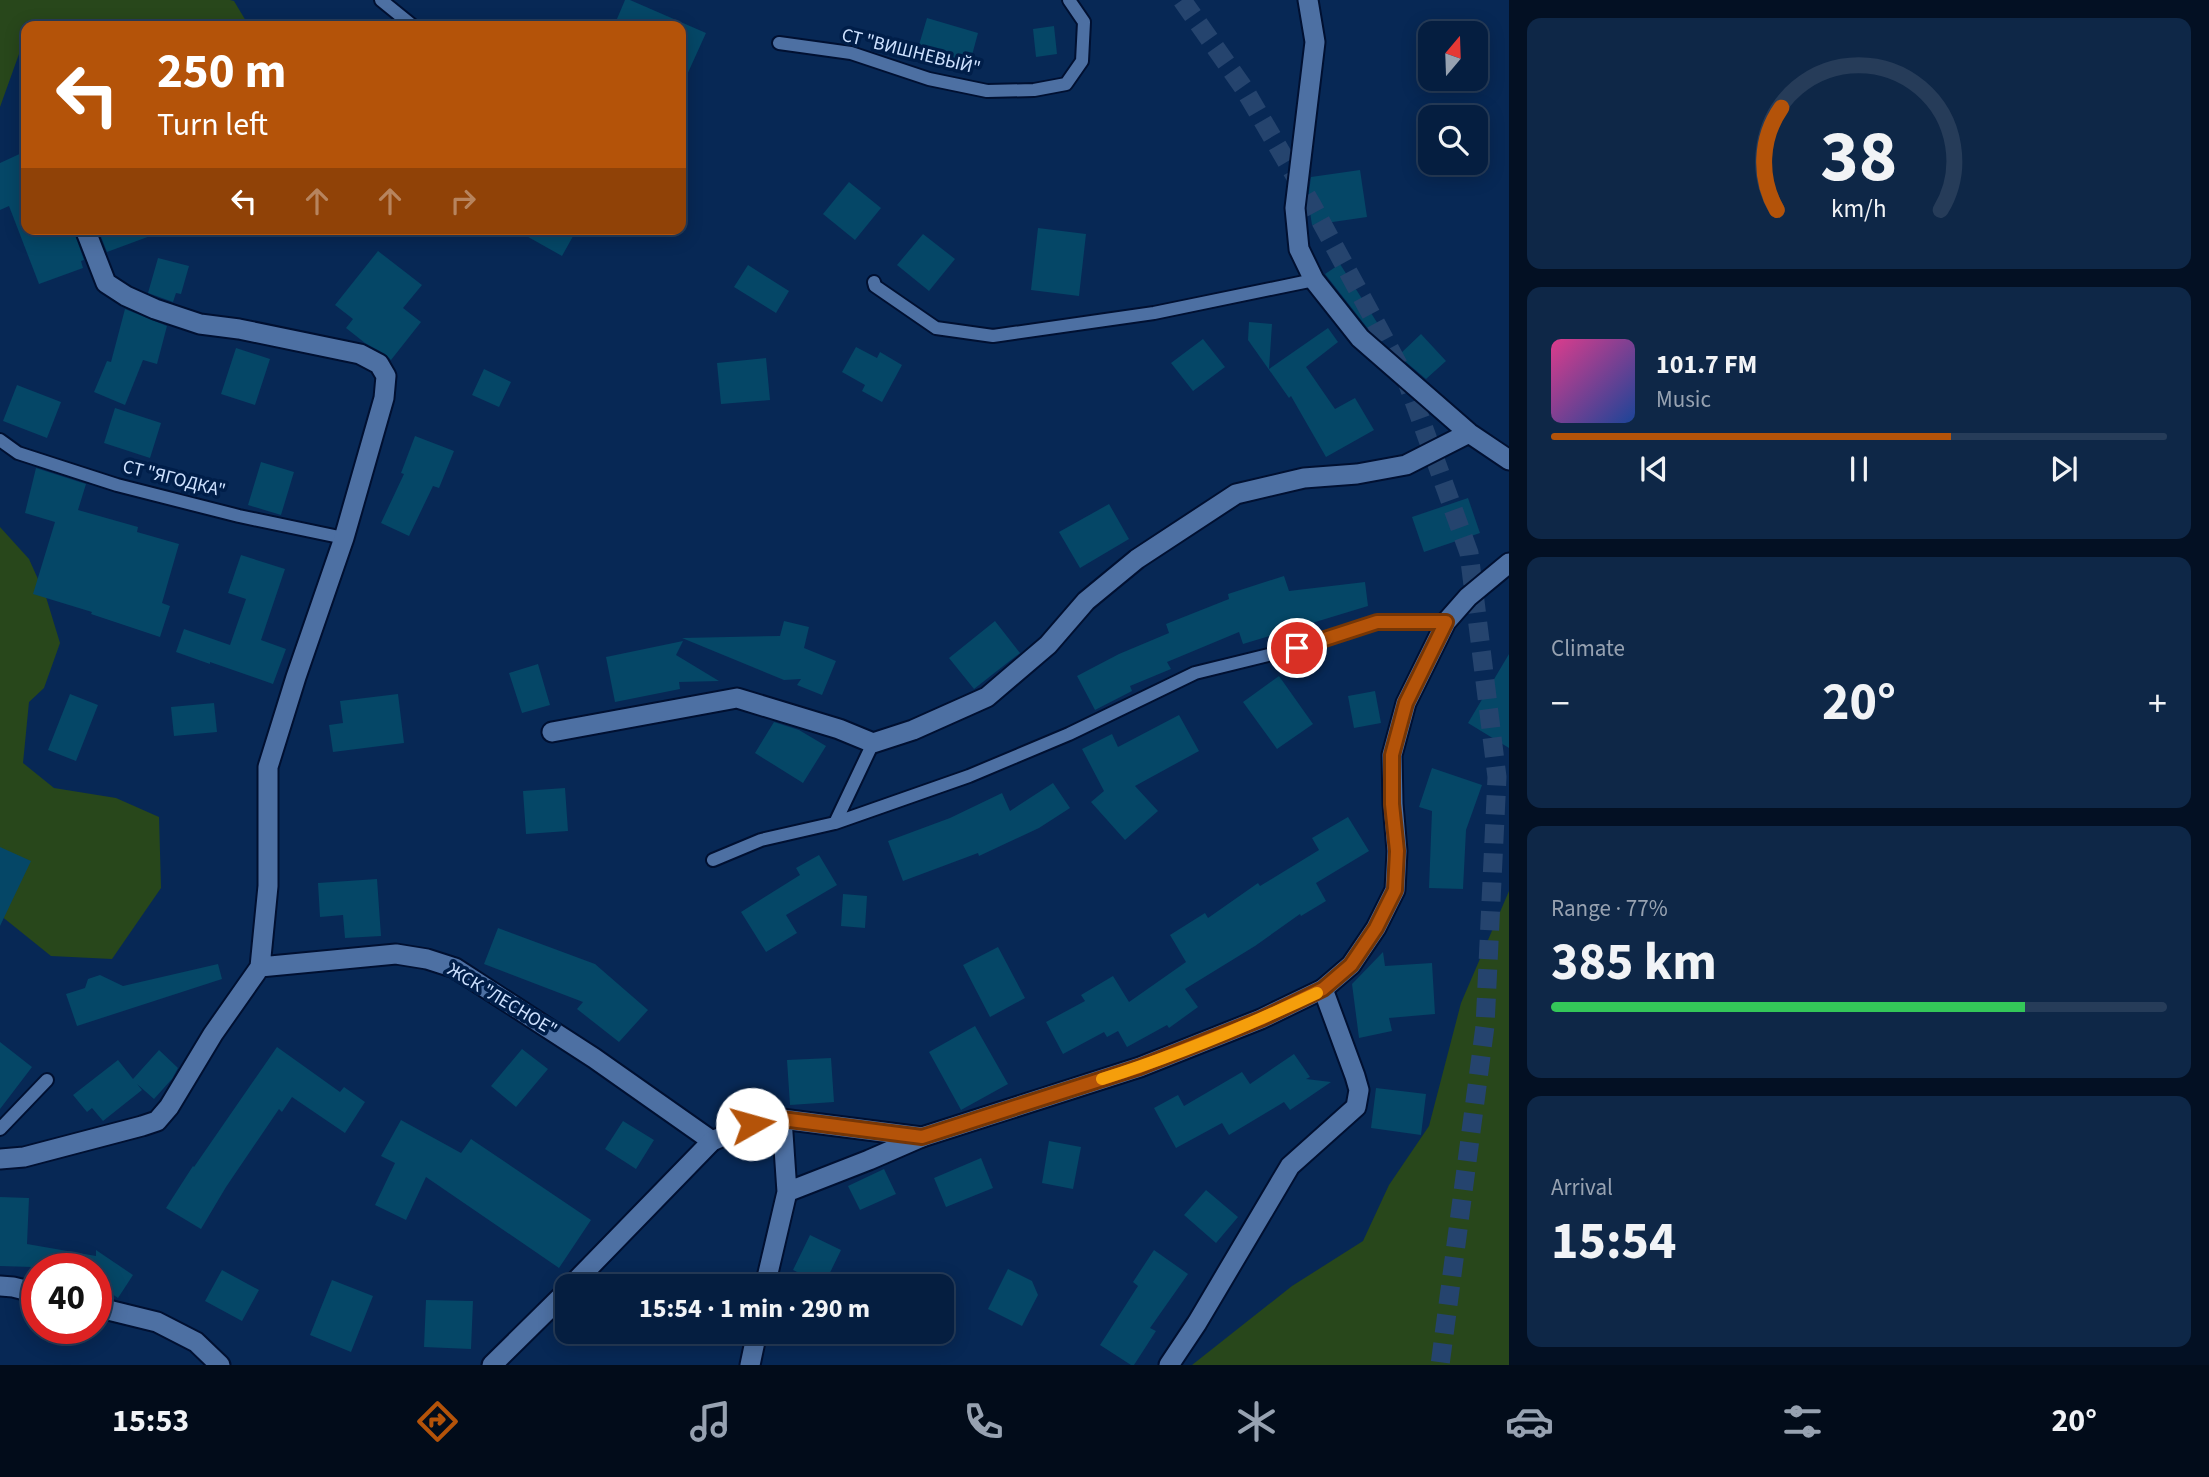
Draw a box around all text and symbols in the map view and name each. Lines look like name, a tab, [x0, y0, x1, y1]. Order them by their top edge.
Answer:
north arrow	[1418, 21, 1488, 91]
map controls	[1418, 21, 1488, 175]
street label: СТ "ВИШНЕВЫЙ"	[839, 22, 983, 82]
text: 250 m	[157, 37, 286, 107]
icon: left	[42, 49, 133, 140]
text: Turn left	[157, 102, 268, 148]
button: search	[1418, 105, 1488, 175]
text: 38	[1821, 105, 1897, 209]
icon: left	[225, 182, 263, 220]
icon: ahead	[298, 182, 336, 220]
icon: ahead	[371, 182, 409, 220]
icon: right	[444, 182, 482, 220]
text: km/h	[1831, 191, 1887, 227]
text: 101.7 FM	[1656, 346, 1757, 383]
text: Music	[1656, 383, 1711, 416]
icon: previous	[1635, 450, 1673, 488]
icon: pause	[1840, 450, 1878, 488]
icon: next	[2045, 450, 2083, 488]
street label: СТ "ЯГОДКА"	[120, 453, 228, 505]
pin	[1267, 618, 1327, 678]
icon: arrive	[1278, 629, 1316, 667]
text: Climate	[1551, 632, 1625, 665]
text: 20°	[1822, 666, 1896, 740]
text: −	[1551, 677, 1570, 731]
text: +	[2148, 677, 2167, 731]
text: Range · 77%	[1551, 892, 1668, 925]
text: 385 km	[1551, 926, 1717, 1000]
street label: ЖСК "ЛЕСНОЕ"	[442, 957, 562, 1043]
position arrow	[715, 1087, 789, 1161]
text: Arrival	[1551, 1171, 1613, 1204]
text: 15:54	[1551, 1205, 1676, 1279]
speed limit sign: 40	[21, 1253, 112, 1344]
text: 15:54 · 1 min · 290 m	[639, 1290, 870, 1327]
icon: directions	[413, 1397, 462, 1446]
icon: music	[686, 1397, 735, 1446]
icon: phone	[959, 1397, 1008, 1446]
icon: climate	[1232, 1397, 1281, 1446]
icon: car	[1505, 1397, 1554, 1446]
icon: filters	[1778, 1397, 1827, 1446]
text: 15:53	[112, 1398, 189, 1444]
text: 20°	[2051, 1398, 2097, 1444]

